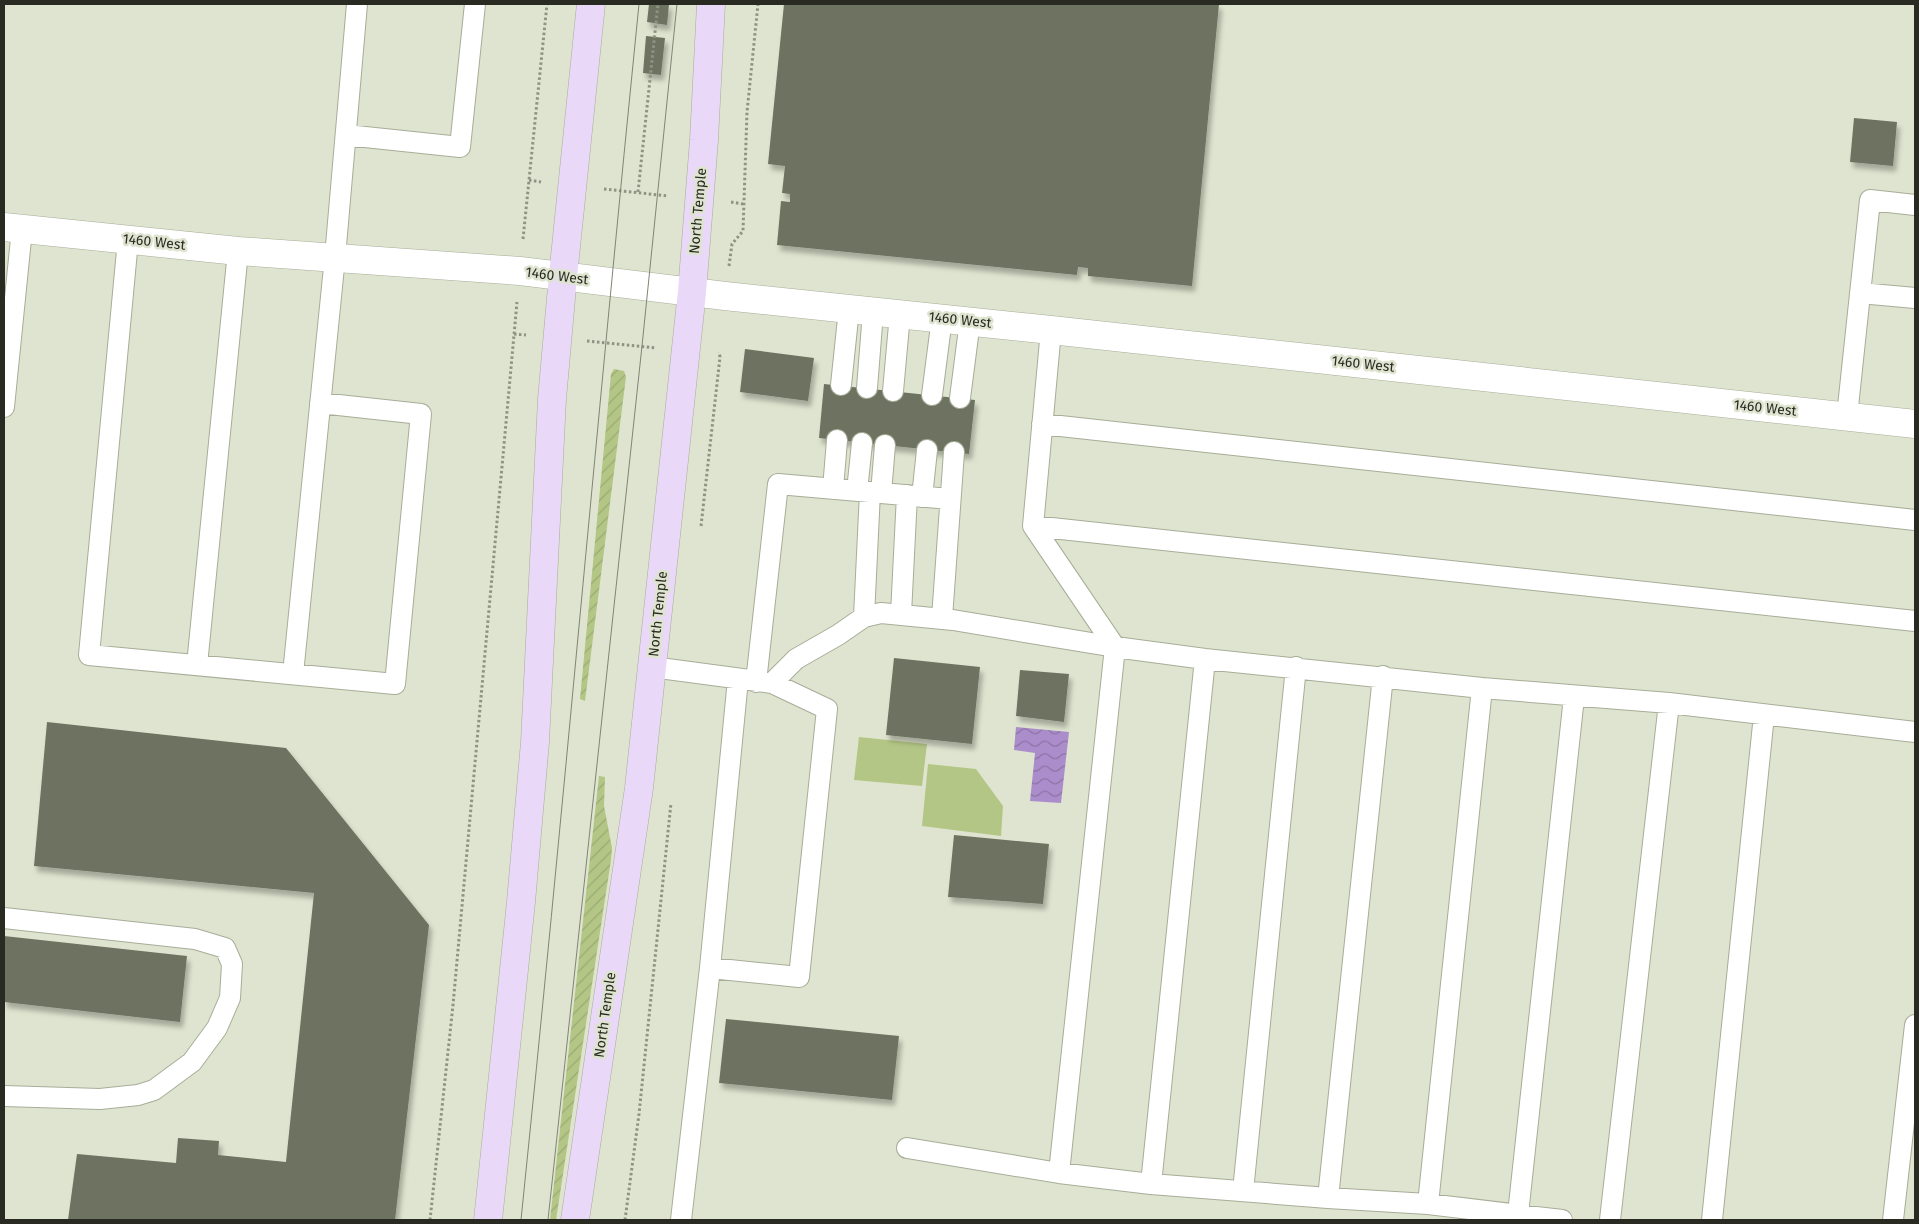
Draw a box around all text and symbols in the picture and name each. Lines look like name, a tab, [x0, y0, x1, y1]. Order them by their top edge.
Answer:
street label: North Temple	[686, 167, 710, 255]
street label: 1460 West	[122, 230, 187, 254]
street label: 1460 West	[525, 264, 590, 288]
street label: 1460 West	[928, 308, 993, 332]
street label: 1460 West	[1331, 352, 1396, 376]
street label: 1460 West	[1733, 396, 1798, 420]
street label: North Temple	[645, 570, 671, 658]
street label: North Temple	[591, 971, 619, 1059]

